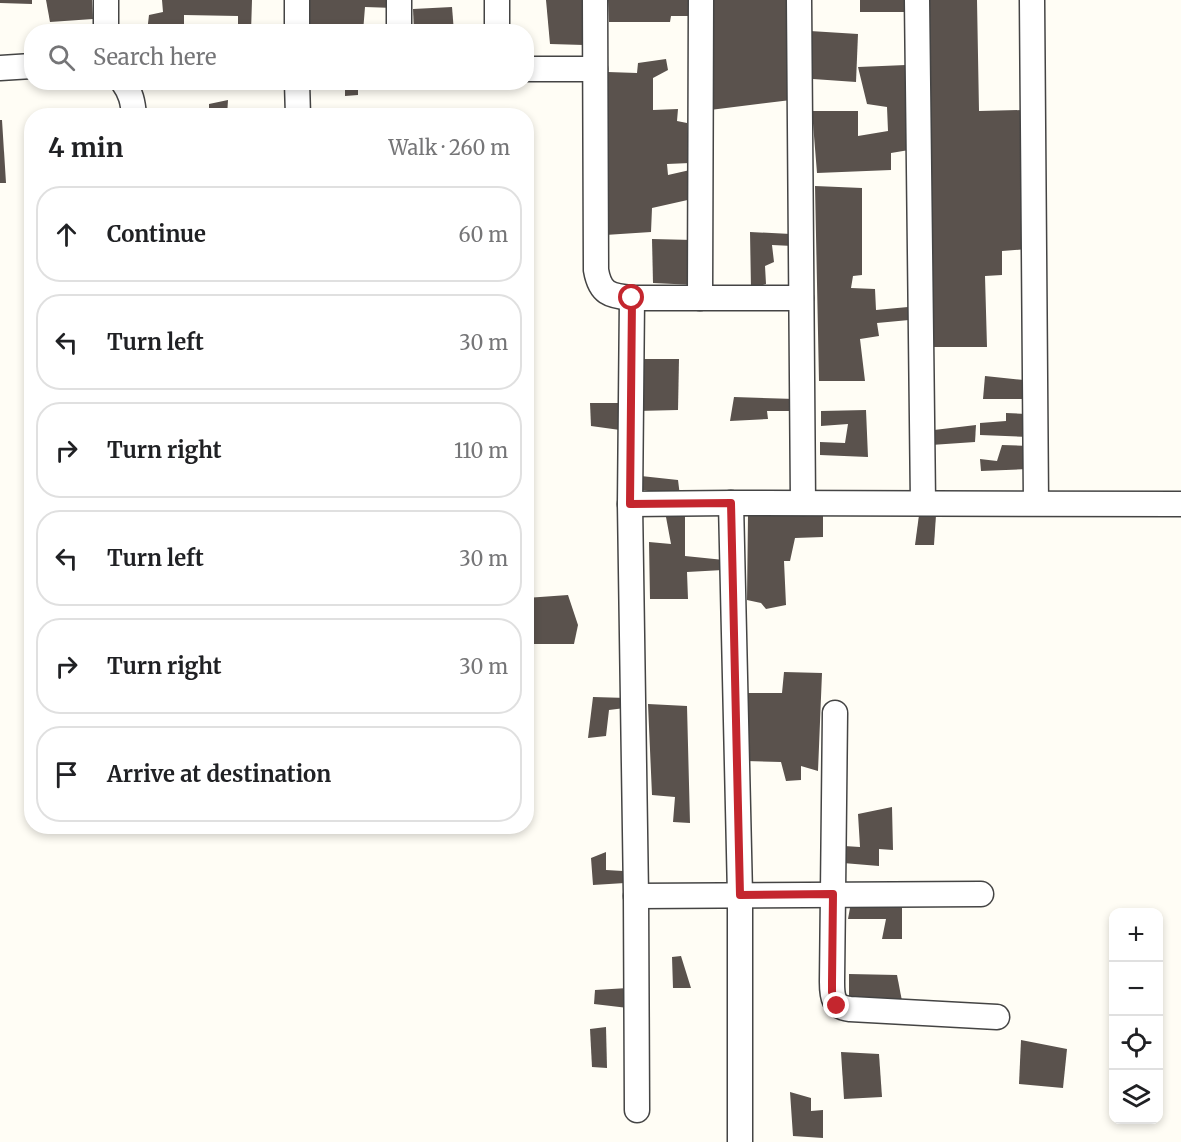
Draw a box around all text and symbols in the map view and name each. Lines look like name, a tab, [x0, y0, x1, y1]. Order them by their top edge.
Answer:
search box	[24, 24, 534, 90]
icon: search	[45, 41, 78, 74]
text: Search here	[93, 43, 216, 71]
text: 4 min	[48, 131, 123, 164]
text: Walk · 260 m	[388, 135, 510, 160]
icon: ahead	[50, 218, 83, 251]
text: Continue	[107, 220, 206, 248]
text: 60 m	[458, 222, 508, 247]
route start	[618, 284, 644, 310]
icon: left	[50, 326, 83, 359]
text: Turn left	[107, 328, 204, 356]
text: 30 m	[459, 330, 508, 355]
icon: right	[50, 434, 83, 467]
text: Turn right	[107, 436, 221, 464]
text: 110 m	[454, 438, 508, 463]
icon: left	[50, 542, 83, 575]
text: Turn left	[107, 544, 204, 572]
text: 30 m	[459, 546, 508, 571]
icon: right	[50, 650, 83, 683]
text: Turn right	[107, 652, 221, 680]
text: 30 m	[459, 654, 508, 679]
icon: arrive	[50, 758, 83, 791]
text: Arrive at destination	[107, 760, 331, 788]
map controls	[1109, 908, 1163, 1124]
button: +	[1109, 908, 1163, 962]
button: −	[1109, 962, 1163, 1016]
route end	[823, 992, 849, 1018]
button: locate	[1109, 1016, 1163, 1070]
button: layers	[1109, 1070, 1163, 1124]

